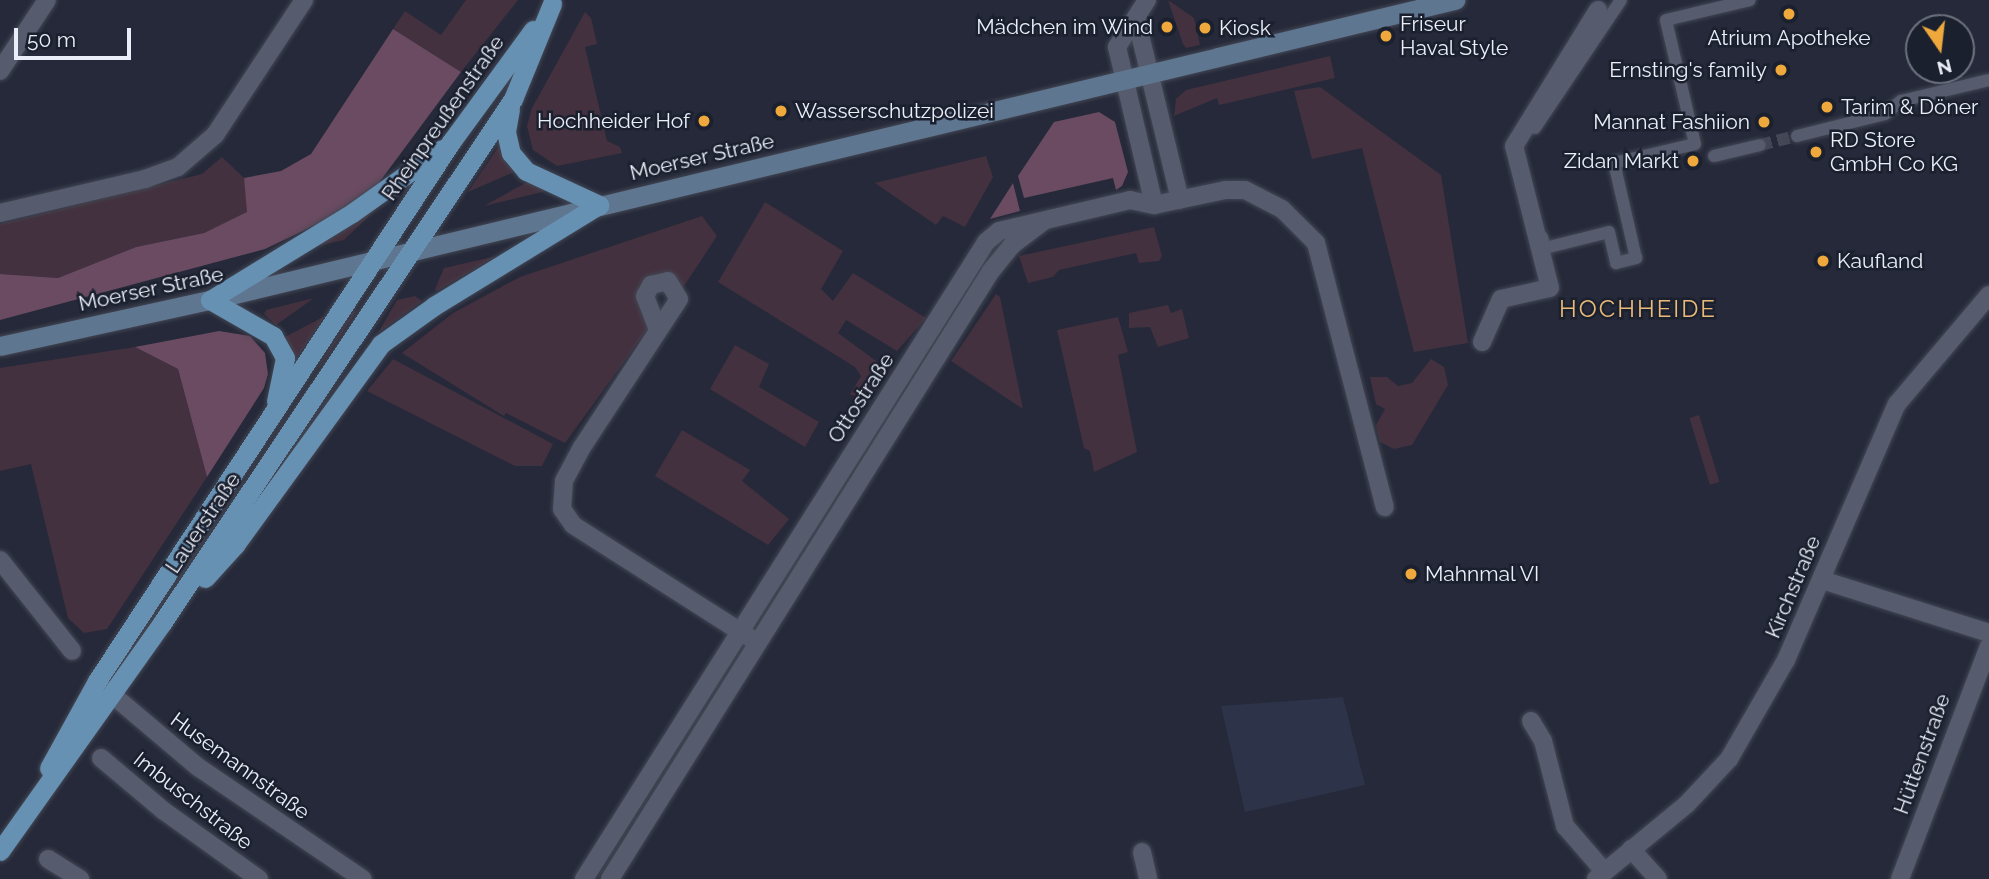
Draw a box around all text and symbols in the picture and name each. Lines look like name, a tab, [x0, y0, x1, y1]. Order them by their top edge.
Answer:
marker: Atrium Apotheke	[1781, 6, 1797, 22]
place label: Friseur Haval Style	[1400, 11, 1509, 61]
scale bar	[18, 14, 135, 58]
place label: Mädchen im Wind	[975, 14, 1153, 40]
north arrow	[1905, 14, 1975, 84]
place label: Kiosk	[1219, 15, 1271, 41]
marker: Mädchen im Wind	[1159, 19, 1175, 35]
marker: Kiosk	[1197, 20, 1213, 36]
place label: Atrium Apotheke	[1707, 25, 1871, 51]
text: 50 m	[27, 27, 76, 52]
marker: Friseur Haval Style	[1378, 28, 1394, 44]
street label: Rheinpreußenstraße	[377, 31, 509, 205]
text: N	[1935, 55, 1954, 80]
place label: Ernsting's family	[1609, 57, 1767, 83]
marker: Ernsting's family	[1773, 62, 1789, 78]
place label: Tarim & Döner	[1841, 94, 1978, 120]
place label: Wasserschutzpolizei	[795, 98, 994, 124]
marker: Tarim & Döner	[1819, 99, 1835, 115]
marker: Wasserschutzpolizei	[773, 103, 789, 119]
place label: Hochheider Hof	[537, 108, 690, 134]
place label: Mannat Fashiion	[1593, 109, 1750, 135]
marker: Hochheider Hof	[696, 113, 712, 129]
marker: Mannat Fashiion	[1756, 114, 1772, 130]
place label: RD Store GmbH Co KG	[1830, 127, 1958, 177]
street label: Moerser Straße	[627, 128, 777, 186]
marker: RD Store GmbH Co KG	[1808, 144, 1824, 160]
place label: Zidan Markt	[1564, 148, 1679, 174]
marker: Zidan Markt	[1685, 153, 1701, 169]
place label: Kaufland	[1837, 248, 1923, 274]
marker: Kaufland	[1815, 253, 1831, 269]
street label: Moerser Straße	[76, 261, 226, 317]
district label: HOCHHEIDE	[1560, 295, 1716, 323]
street label: Ottostraße	[823, 348, 899, 448]
street label: Lauerstraße	[160, 468, 246, 578]
street label: Kirchstraße	[1760, 532, 1826, 642]
place label: Mahnmal VI	[1425, 561, 1541, 587]
marker: Mahnmal VI	[1403, 566, 1419, 582]
street label: Hüttenstraße	[1889, 690, 1955, 818]
street label: Husemannstraße	[166, 707, 314, 825]
street label: Imbuschstraße	[129, 747, 257, 855]

